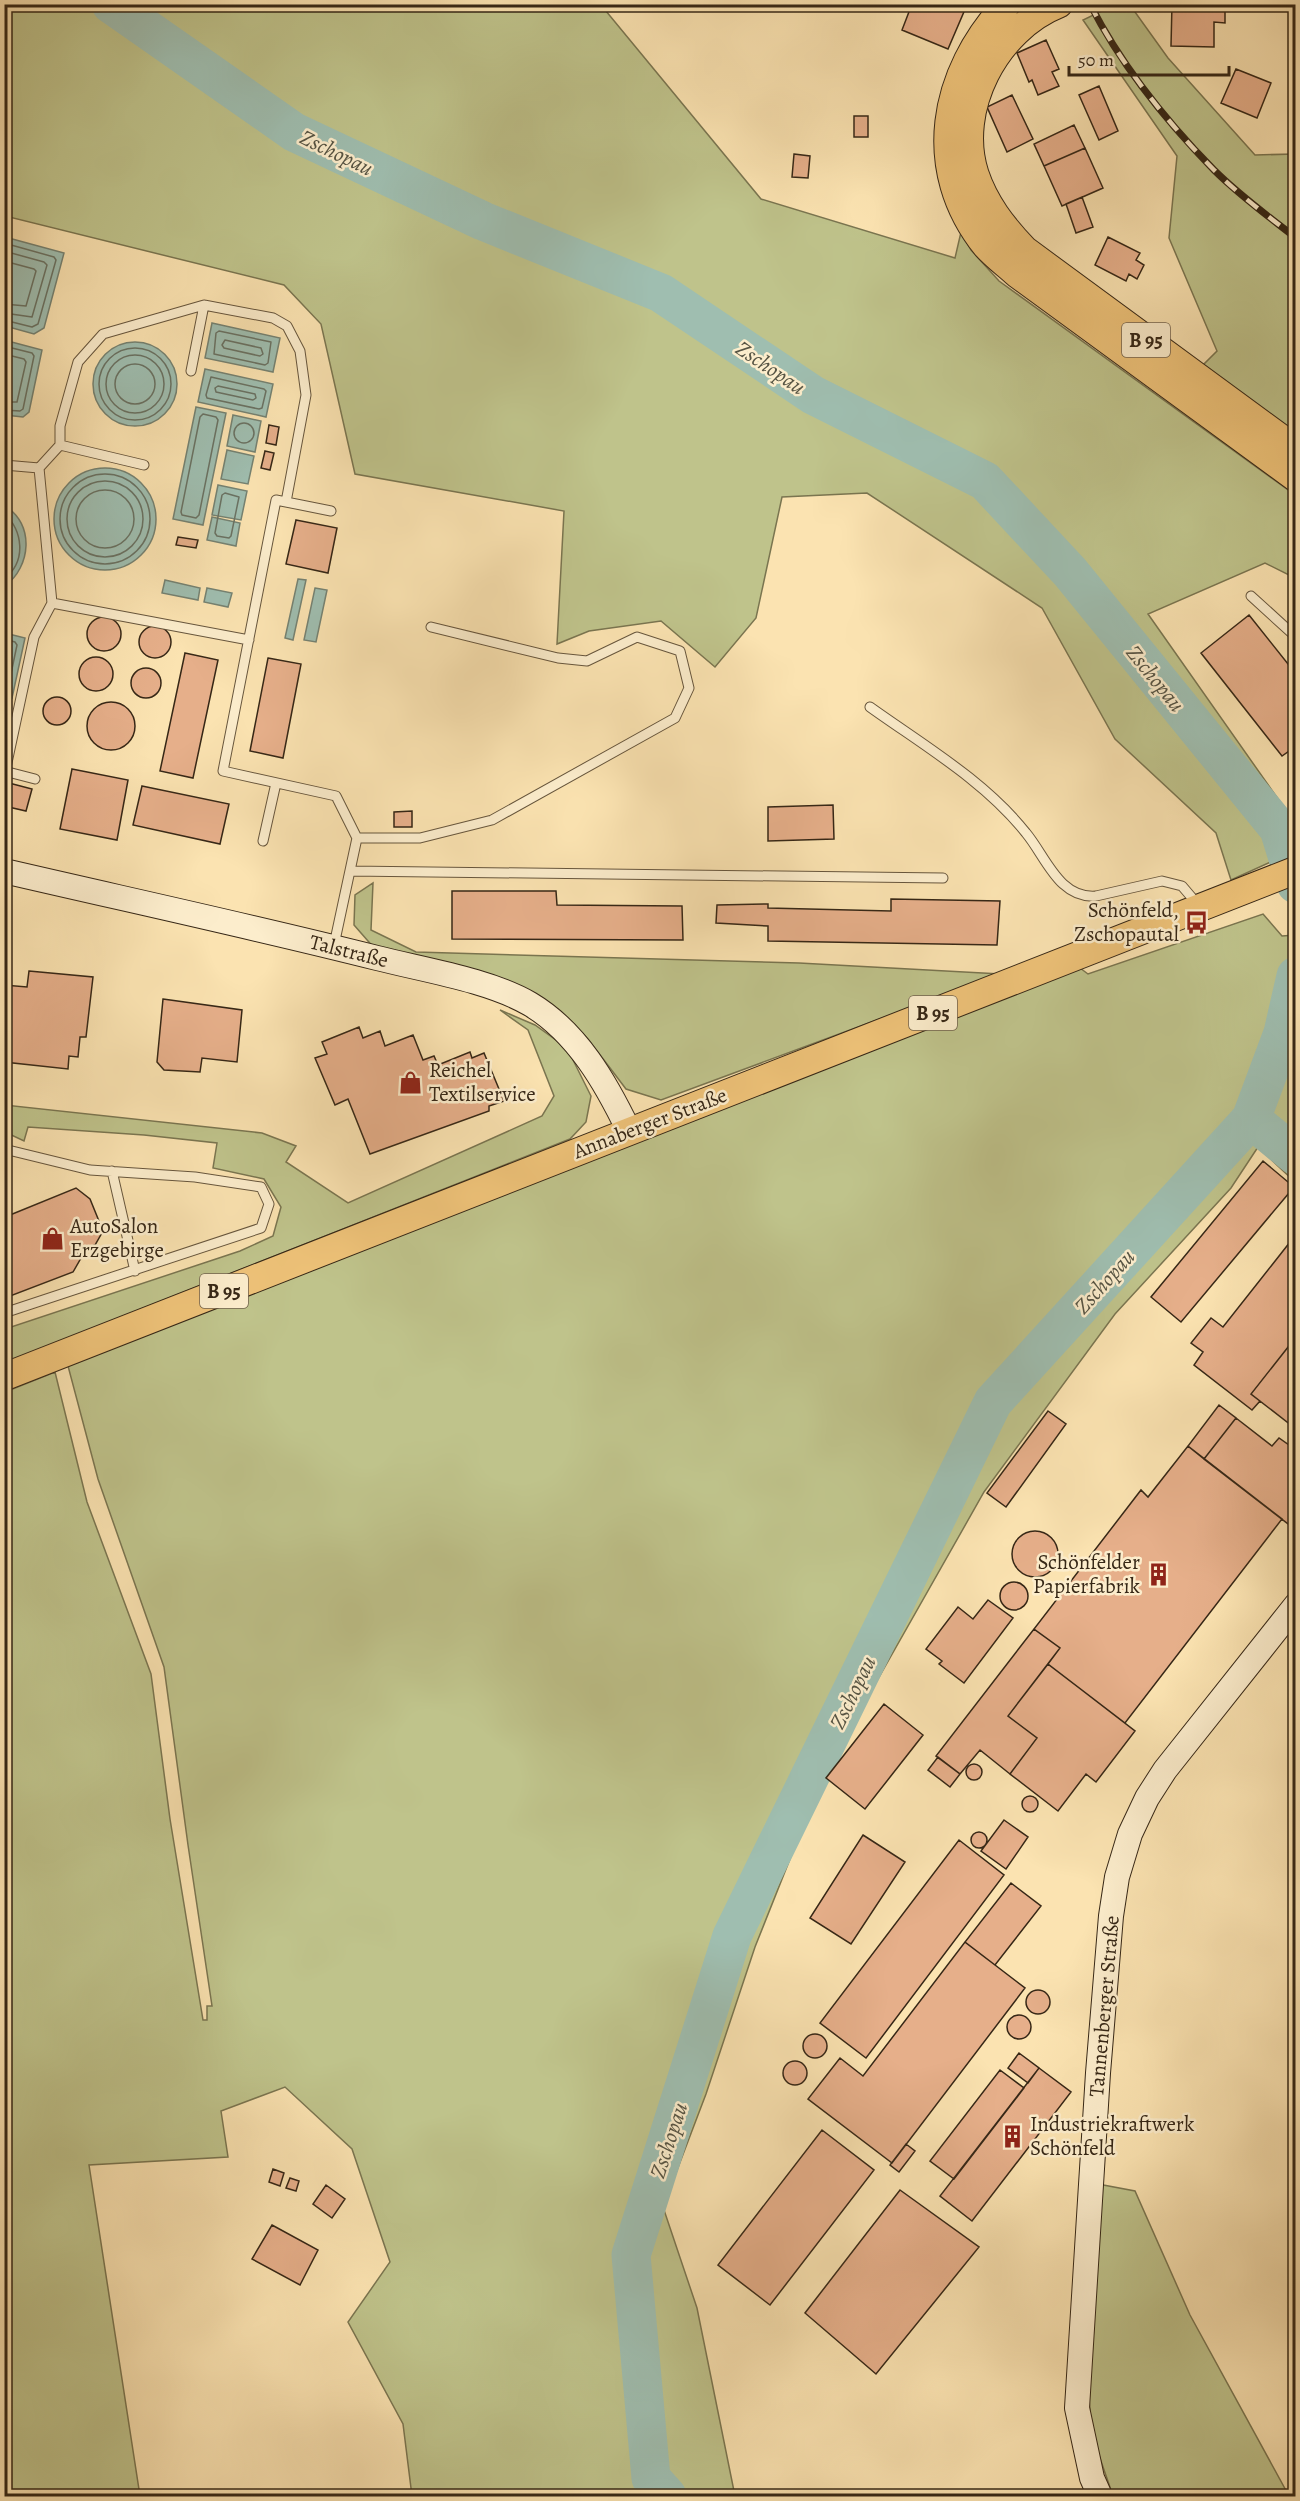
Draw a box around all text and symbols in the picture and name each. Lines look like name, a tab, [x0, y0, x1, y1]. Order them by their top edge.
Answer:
scale bar	[1069, 39, 1230, 77]
text: 50 m	[1078, 48, 1114, 72]
water label: Zschopau	[295, 122, 378, 184]
road number: B 95	[1122, 323, 1170, 357]
water label: Zschopau	[730, 334, 811, 402]
water label: Zschopau	[1119, 639, 1192, 719]
place label: Schönfeld, Zschopautal	[1074, 896, 1179, 948]
bus stop icon: Schönfeld, Zschopautal	[1184, 909, 1210, 935]
street label: Talstraße	[307, 928, 391, 974]
road number: B 95	[909, 996, 957, 1030]
place label: Reichel Textilservice	[429, 1056, 536, 1108]
shop icon: Reichel Textilservice	[398, 1069, 424, 1095]
street label: Annaberger Straße	[568, 1081, 731, 1166]
place label: AutoSalon Erzgebirge	[69, 1212, 164, 1264]
shop icon: AutoSalon Erzgebirge	[39, 1225, 65, 1251]
water label: Zschopau	[1068, 1243, 1142, 1321]
road number: B 95	[200, 1274, 248, 1308]
place label: Schönfelder Papierfabrik	[1033, 1548, 1141, 1600]
building icon: Schönfelder Papierfabrik	[1145, 1561, 1171, 1587]
water label: Zschopau	[822, 1651, 884, 1734]
street label: Tannenberger Straße	[1082, 1914, 1126, 2098]
water label: Zschopau	[643, 2098, 695, 2182]
place label: Industriekraftwerk Schönfeld	[1030, 2110, 1195, 2162]
building icon: Industriekraftwerk Schönfeld	[999, 2123, 1025, 2149]

